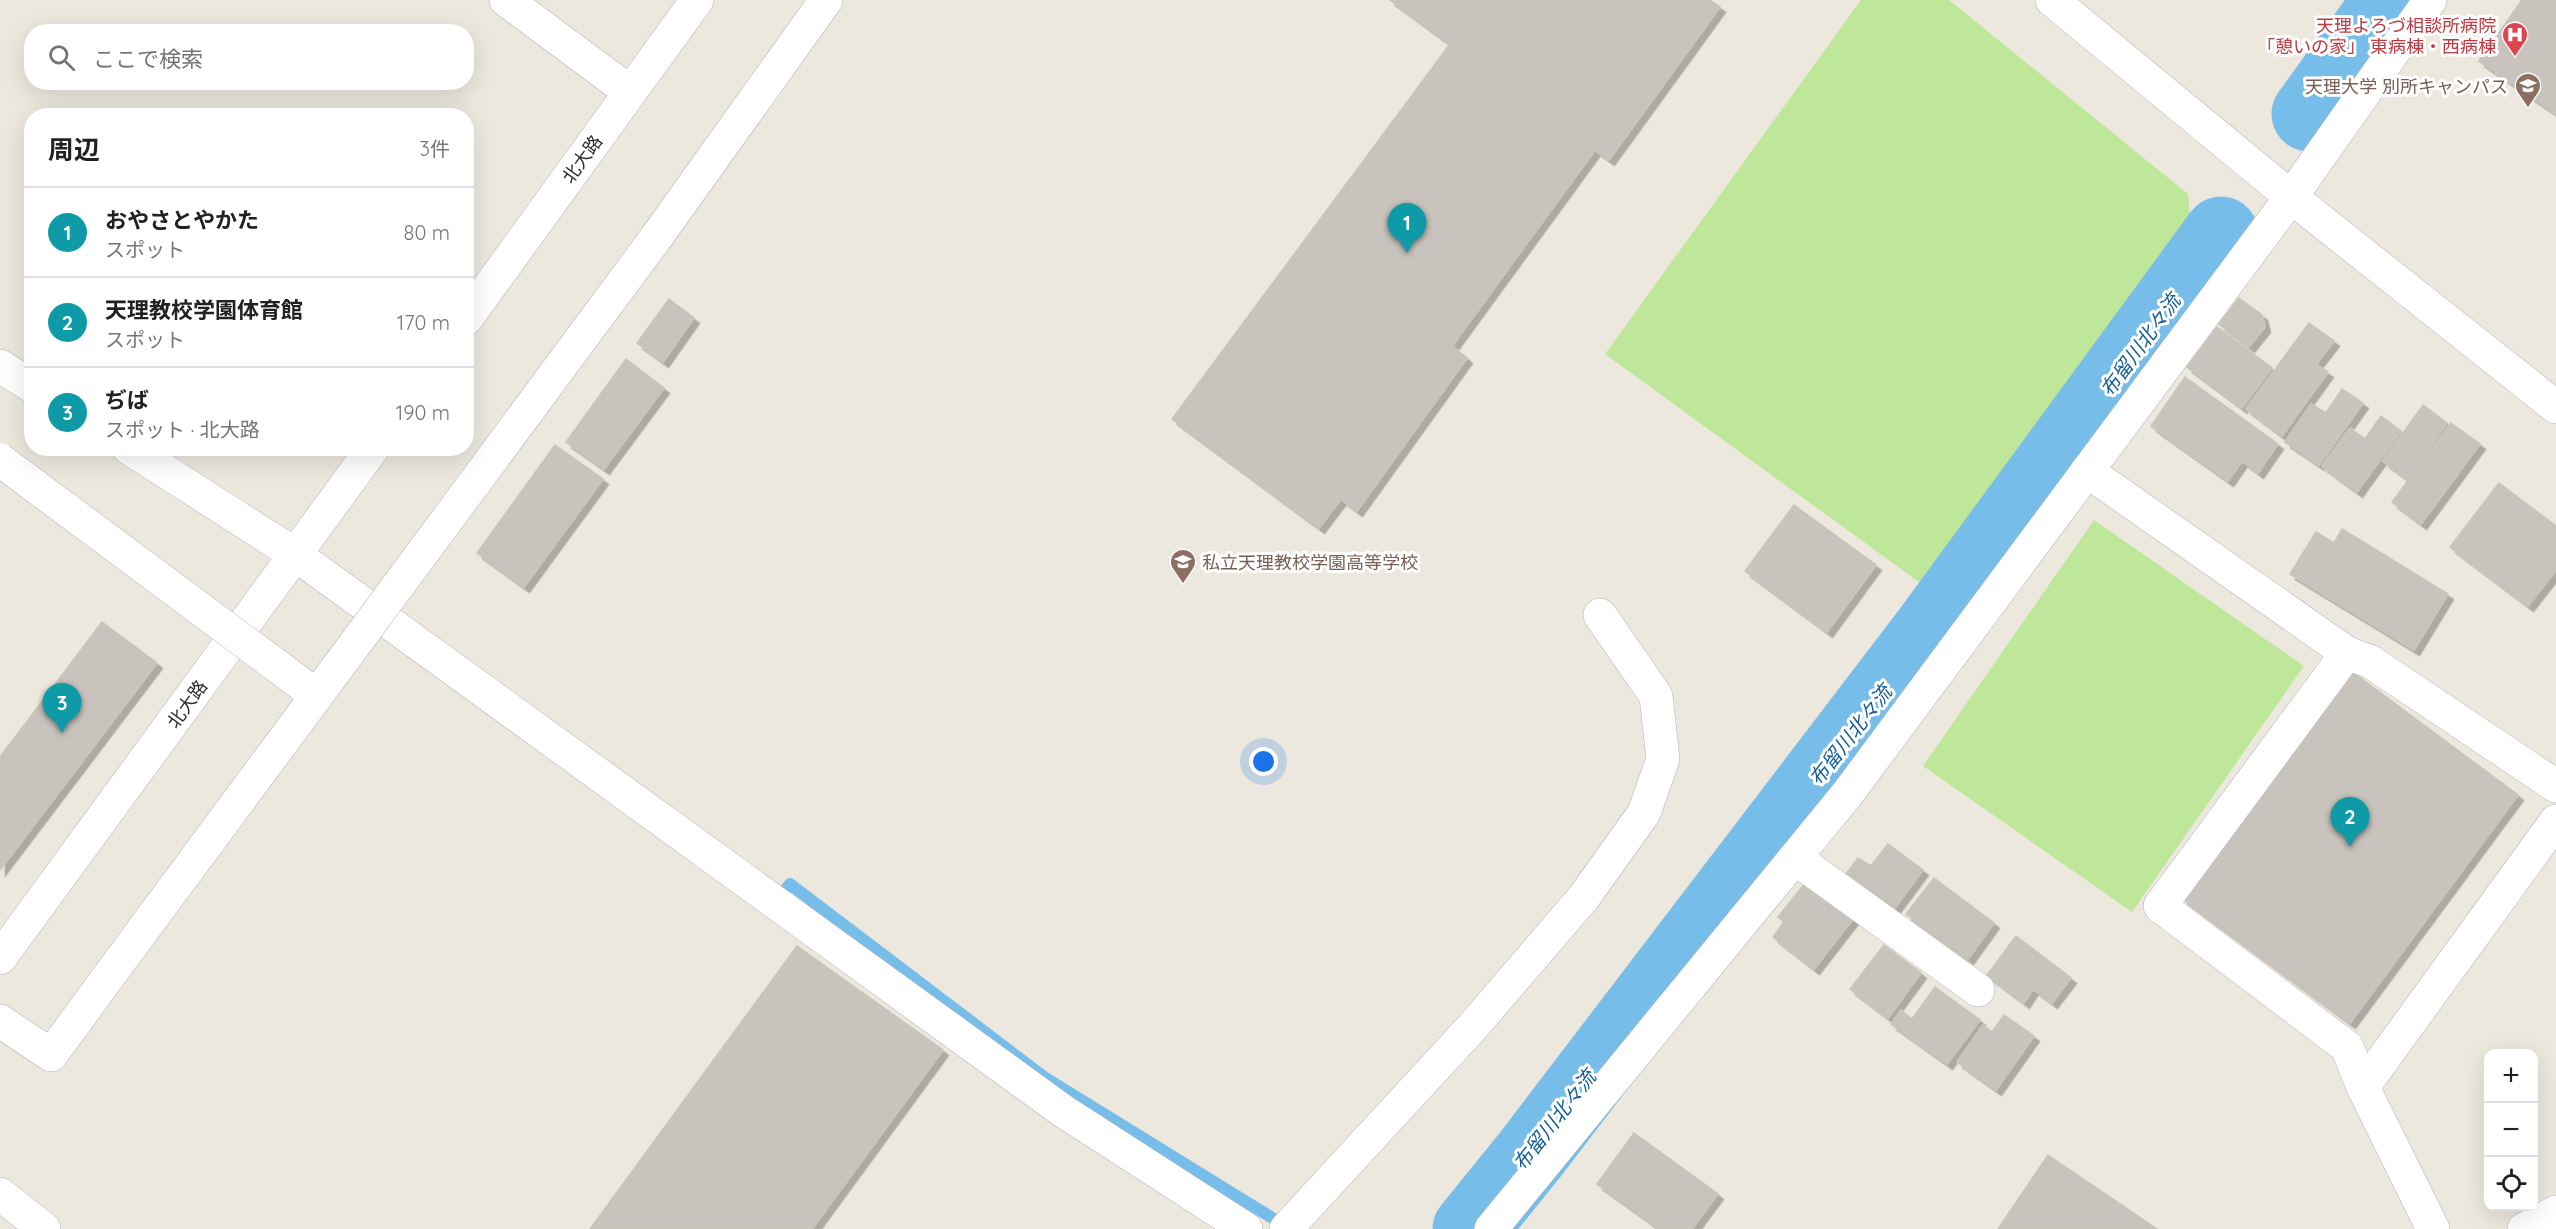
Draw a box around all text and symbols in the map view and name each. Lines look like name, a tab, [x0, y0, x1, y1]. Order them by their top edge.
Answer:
place label: 天理よろづ相談所病院 「憩いの家」 東病棟・西病棟	[2257, 14, 2496, 58]
hospital icon: 天理よろづ相談所病院 「憩いの家」 東病棟・西病棟	[2500, 20, 2530, 58]
search box	[24, 24, 474, 90]
icon: search	[45, 41, 78, 74]
text: ここで検索	[93, 45, 203, 73]
school or university icon: 天理大学 別所キャンパス	[2513, 71, 2543, 109]
place label: 天理大学 別所キャンパス	[2305, 75, 2508, 98]
street label: 北大路	[557, 130, 607, 188]
text: 周辺	[48, 133, 100, 166]
text: 3件	[420, 136, 450, 161]
pin: 1	[1388, 204, 1426, 253]
text: おやさとやかた	[105, 206, 259, 234]
text: 1	[64, 220, 71, 245]
text: 80 m	[404, 220, 450, 245]
text: スポット	[105, 237, 185, 262]
water label: 布留川北々流	[2095, 287, 2187, 401]
text: 天理教校学園体育館	[105, 296, 303, 324]
text: 2	[62, 310, 73, 335]
text: 170 m	[397, 310, 450, 335]
text: スポット	[105, 327, 185, 352]
text: ぢば	[105, 386, 149, 414]
text: 3	[62, 400, 73, 425]
text: 190 m	[396, 400, 450, 425]
text: スポット · 北大路	[105, 417, 260, 442]
school or university icon: 私立天理教校学園高等学校	[1168, 547, 1198, 585]
place label: 私立天理教校学園高等学校	[1202, 551, 1418, 574]
street label: 北大路	[162, 675, 212, 733]
water label: 布留川北々流	[1803, 678, 1899, 790]
pin: 3	[42, 684, 82, 733]
your location	[1249, 747, 1278, 776]
pin: 2	[2330, 798, 2370, 847]
map controls	[2484, 1049, 2538, 1211]
button: +	[2484, 1049, 2538, 1103]
water label: 布留川北々流	[1507, 1063, 1603, 1175]
button: −	[2484, 1103, 2538, 1157]
button: locate	[2484, 1157, 2538, 1211]

